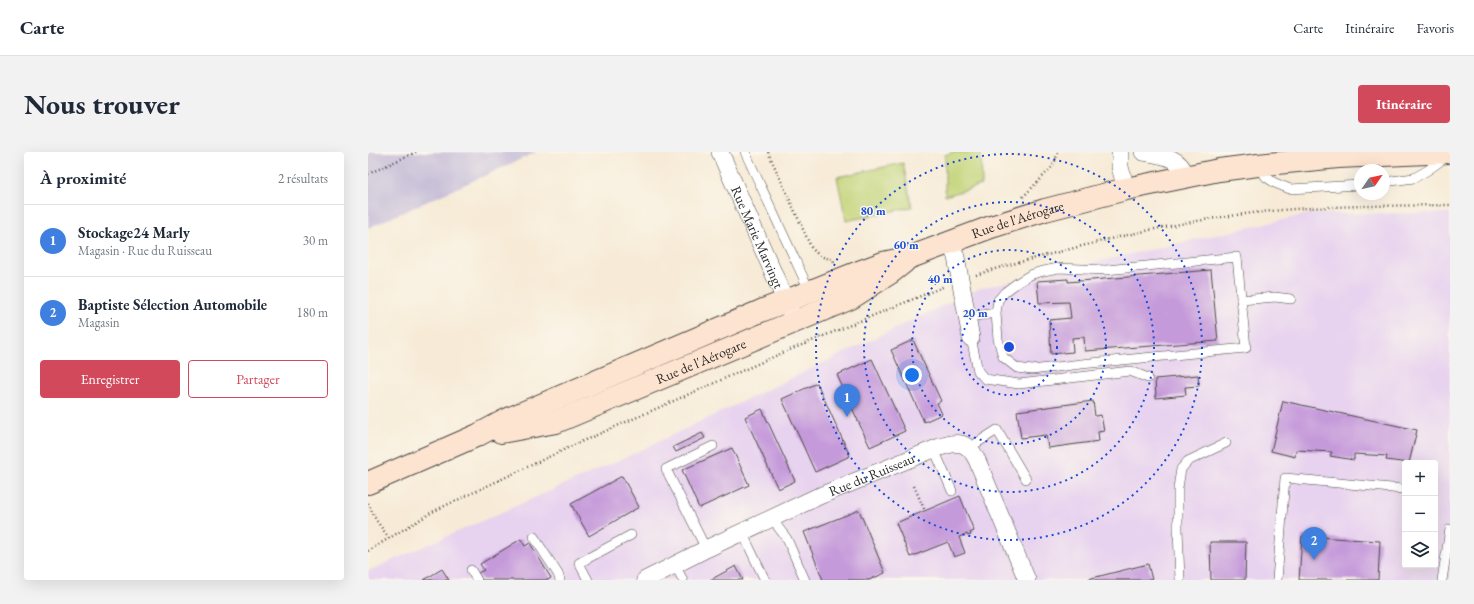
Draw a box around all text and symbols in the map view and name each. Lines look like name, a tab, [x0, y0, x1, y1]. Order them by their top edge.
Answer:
text: Carte	[20, 15, 64, 40]
text: Carte	[1293, 19, 1323, 37]
text: Itinéraire	[1345, 19, 1395, 37]
text: Favoris	[1417, 19, 1454, 37]
button: Itinéraire	[1358, 85, 1450, 123]
text: Nous trouver	[24, 86, 180, 122]
north arrow	[1354, 164, 1390, 200]
text: À proximité	[40, 167, 126, 189]
text: 2 résultats	[278, 170, 328, 187]
street label: Rue Marie Marvingt	[727, 183, 788, 292]
street label: Rue de l'Aérogare	[969, 196, 1066, 243]
text: 80 m	[860, 203, 886, 219]
text: Stockage24 Marly	[78, 223, 190, 242]
text: 1	[50, 232, 56, 249]
text: 30 m	[303, 232, 328, 249]
text: 60 m	[893, 237, 919, 253]
text: Magasin · Rue du Ruisseau	[78, 242, 212, 259]
text: 40 m	[927, 271, 953, 287]
text: Baptiste Sélection Automobile	[78, 295, 267, 314]
text: 2	[50, 304, 56, 321]
text: 180 m	[297, 304, 328, 321]
text: 20 m	[962, 305, 988, 321]
text: Magasin	[78, 314, 120, 331]
street label: Rue de l'Aérogare	[653, 334, 749, 388]
centre of rings	[1002, 340, 1016, 354]
button: Enregistrer	[40, 360, 180, 398]
button: Partager	[188, 360, 328, 398]
your location	[902, 365, 922, 385]
pin: 1	[834, 384, 860, 417]
street label: Rue du Ruisseau	[826, 449, 918, 500]
map controls	[1402, 460, 1438, 568]
button: +	[1402, 460, 1438, 496]
button: −	[1402, 496, 1438, 532]
pin: 2	[1301, 527, 1327, 560]
button: layers	[1402, 532, 1438, 568]

